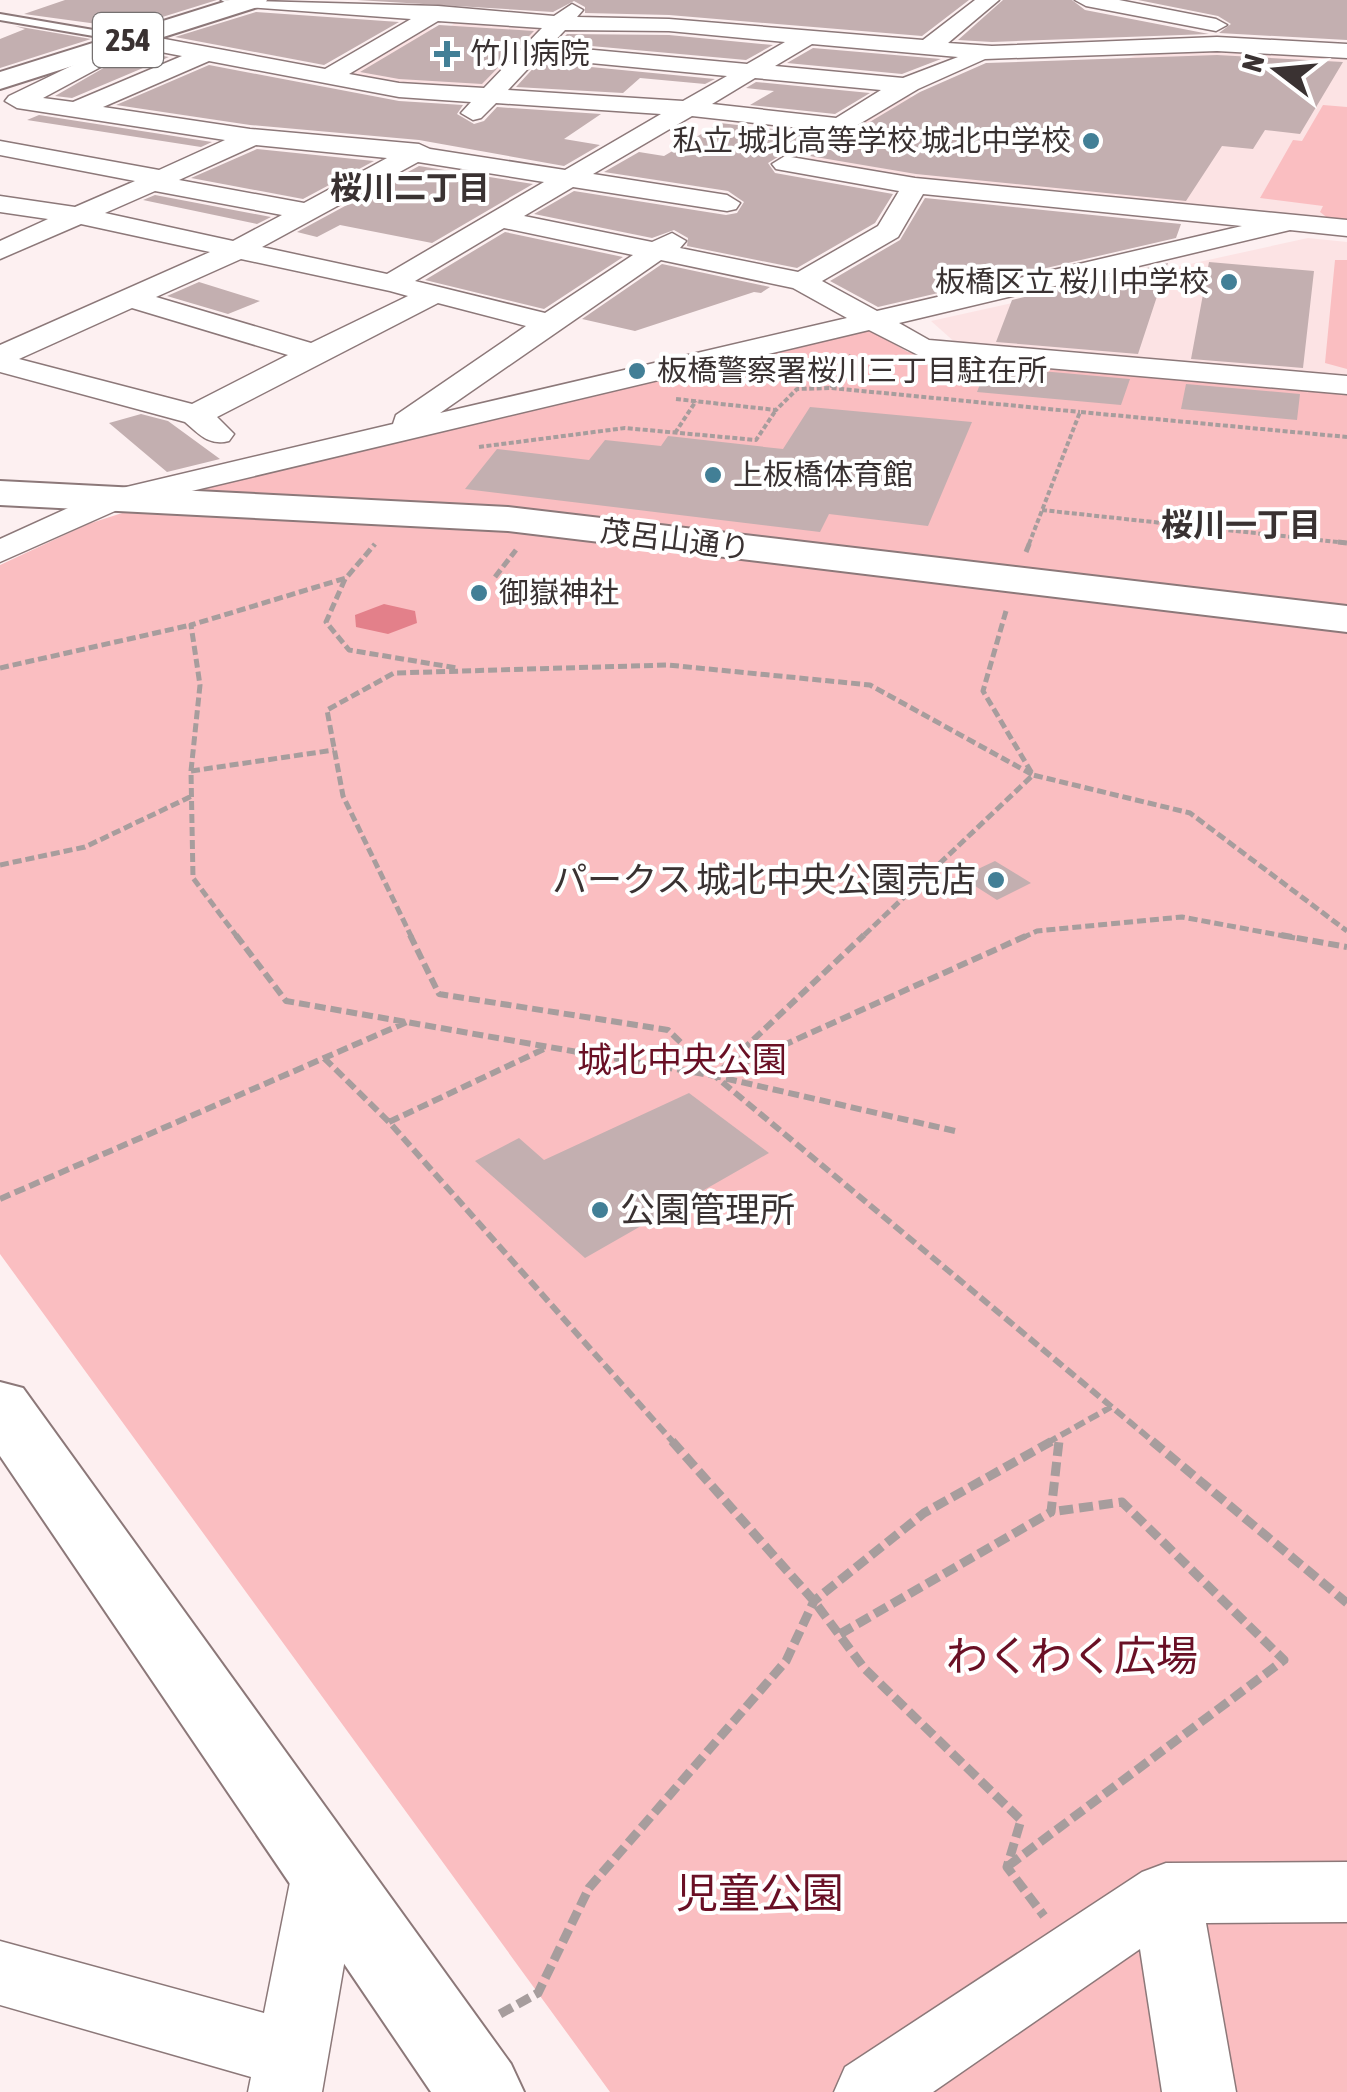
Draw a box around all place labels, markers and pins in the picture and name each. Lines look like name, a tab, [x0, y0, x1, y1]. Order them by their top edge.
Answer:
place label: 竹川病院	[470, 36, 590, 70]
marker: 竹川病院	[434, 41, 460, 67]
place label: 私立 城北高等学校 城北中学校	[673, 123, 1071, 157]
marker: 私立 城北高等学校 城北中学校	[1080, 130, 1102, 152]
place label: 板橋区立 桜川中学校	[935, 264, 1209, 298]
marker: 板橋区立 桜川中学校	[1218, 271, 1240, 293]
place label: 板橋警察署桜川三丁目駐在所	[657, 353, 1047, 387]
marker: 板橋警察署桜川三丁目駐在所	[626, 360, 648, 382]
place label: 上板橋体育館	[733, 457, 913, 491]
marker: 上板橋体育館	[702, 464, 724, 486]
place label: 御嶽神社	[499, 575, 619, 609]
marker: 御嶽神社	[468, 582, 490, 604]
place label: パークス 城北中央公園売店	[552, 859, 976, 899]
marker: パークス 城北中央公園売店	[985, 869, 1007, 891]
place label: 公園管理所	[620, 1189, 795, 1229]
marker: 公園管理所	[589, 1199, 611, 1221]

